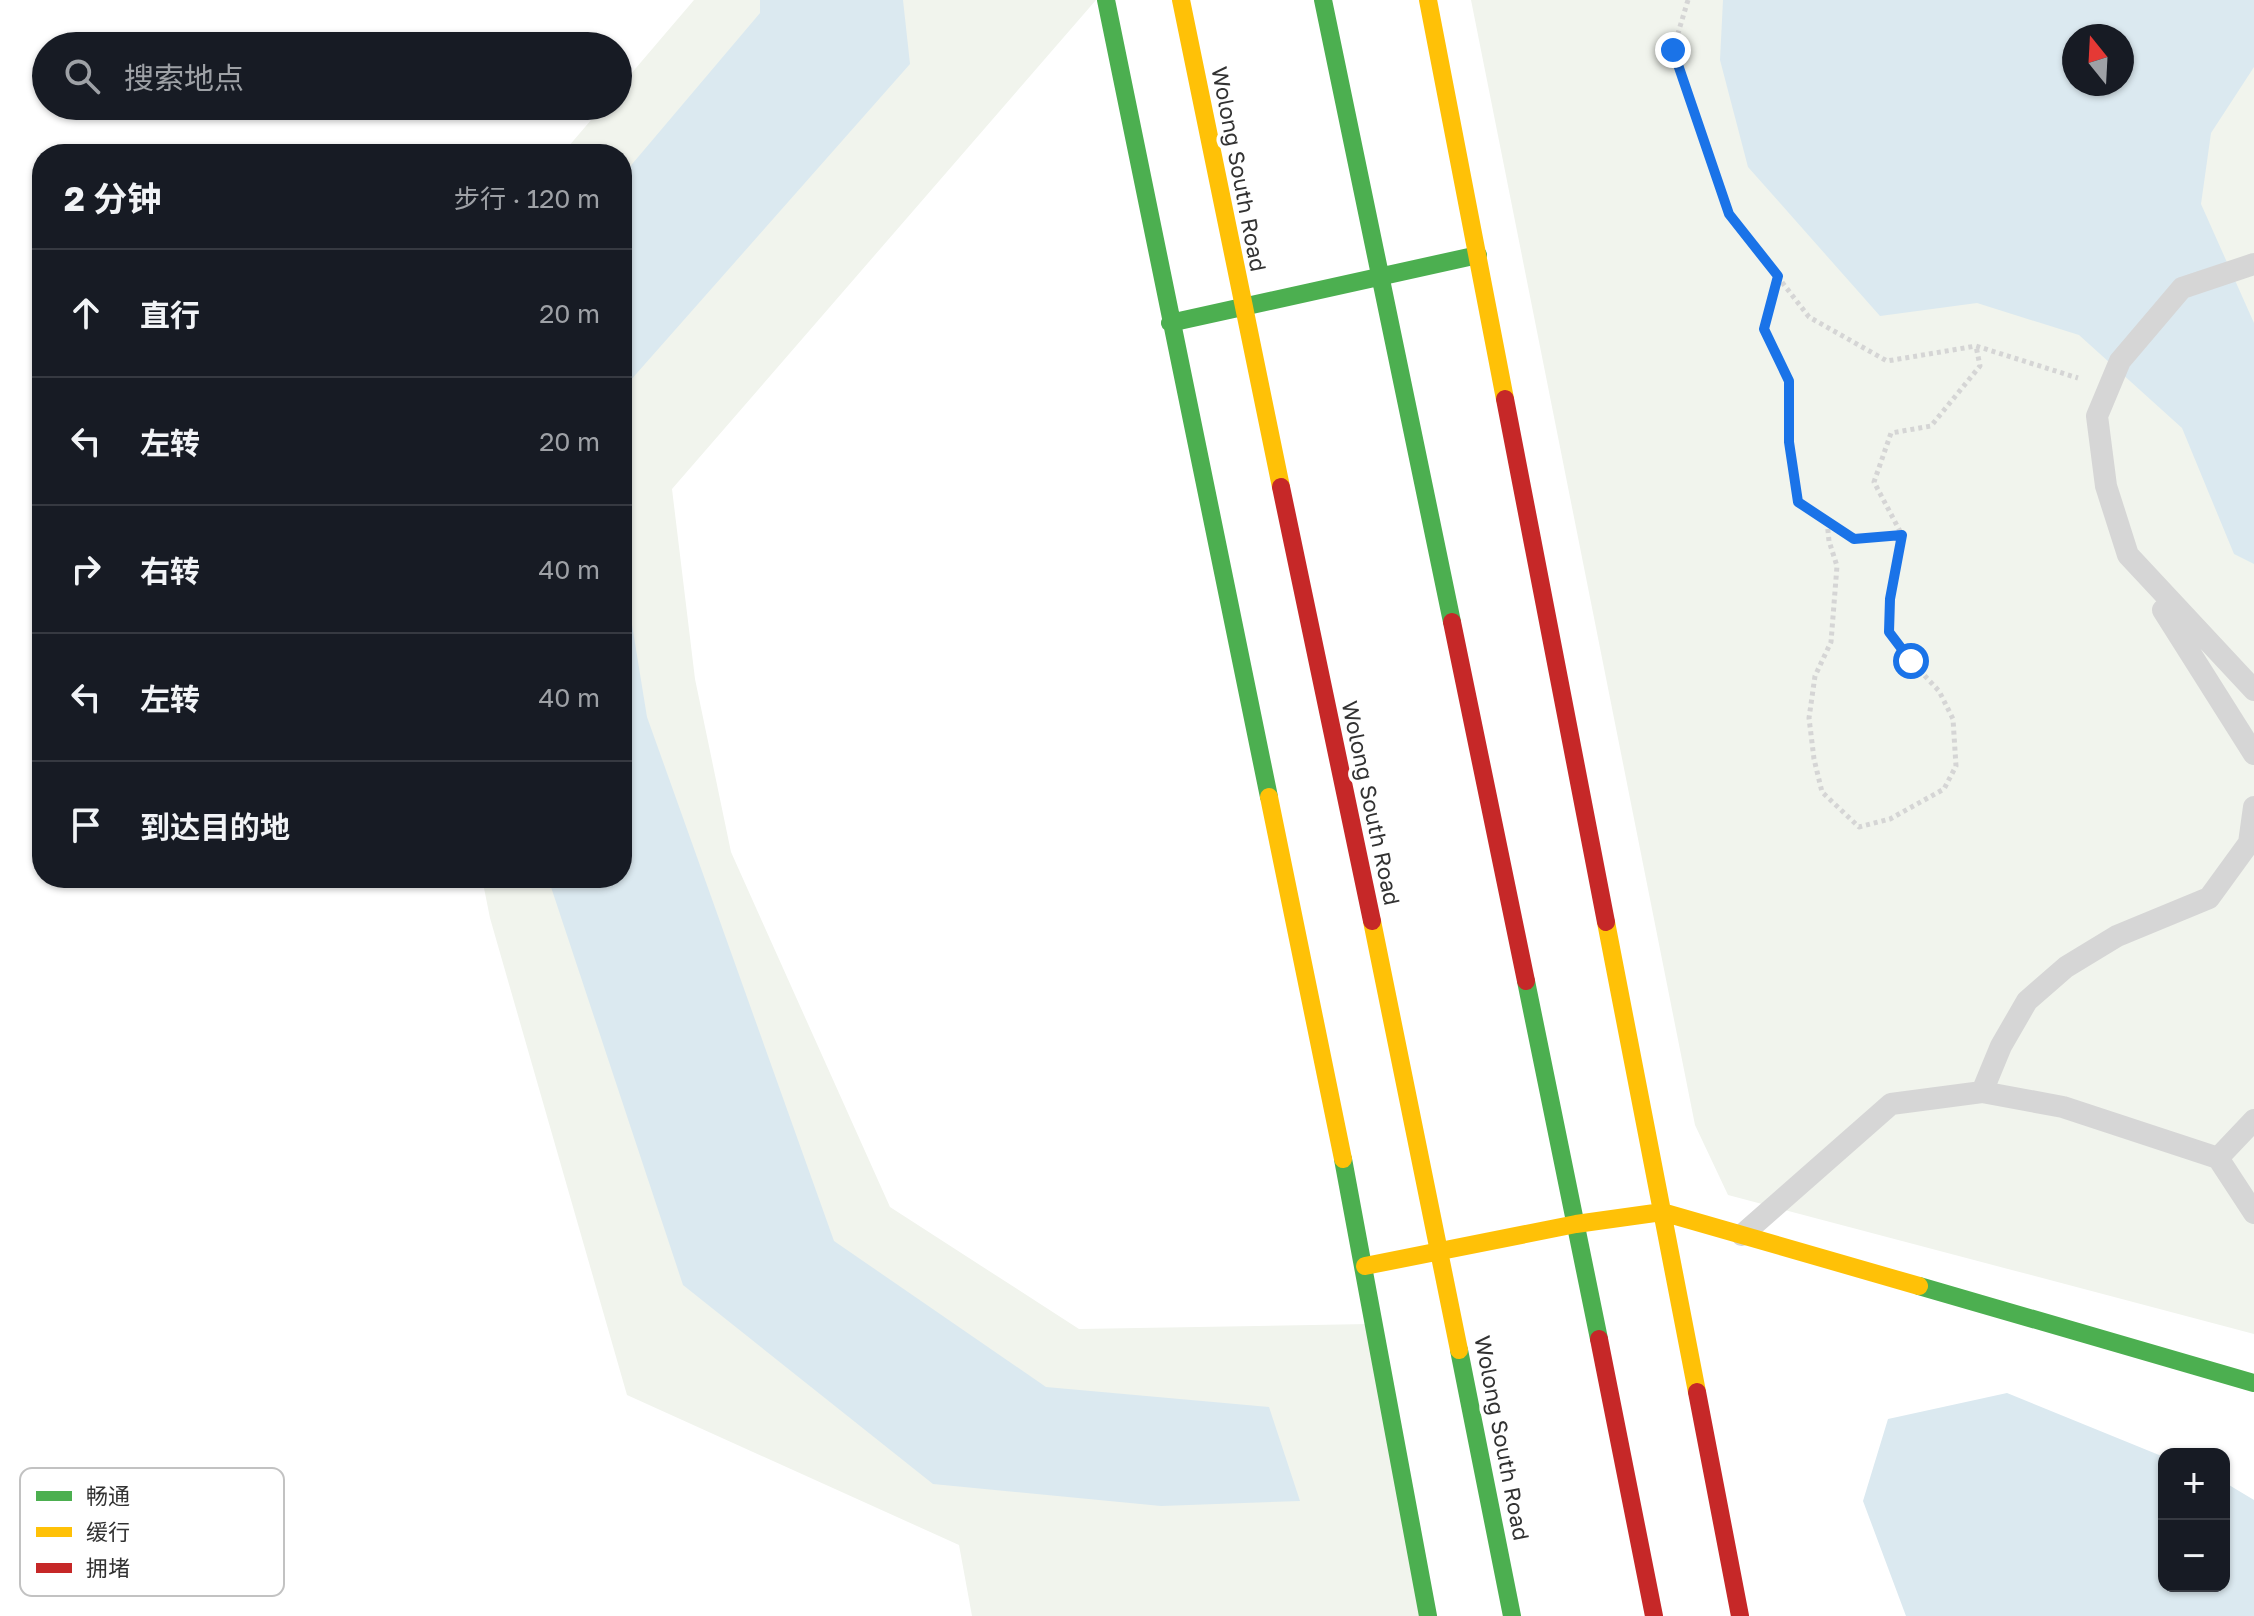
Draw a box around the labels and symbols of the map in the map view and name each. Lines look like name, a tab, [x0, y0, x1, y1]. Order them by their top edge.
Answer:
north arrow	[2062, 24, 2134, 96]
route end	[1655, 32, 1691, 68]
street label: Wolong South Road	[1206, 64, 1273, 274]
route start	[1893, 643, 1929, 679]
street label: Wolong South Road	[1337, 698, 1406, 908]
street label: Wolong South Road	[1469, 1333, 1536, 1543]
legend	[20, 1468, 284, 1596]
text: 畅通	[86, 1482, 130, 1509]
text: 缓行	[86, 1518, 130, 1545]
text: 拥堵	[86, 1554, 130, 1581]

